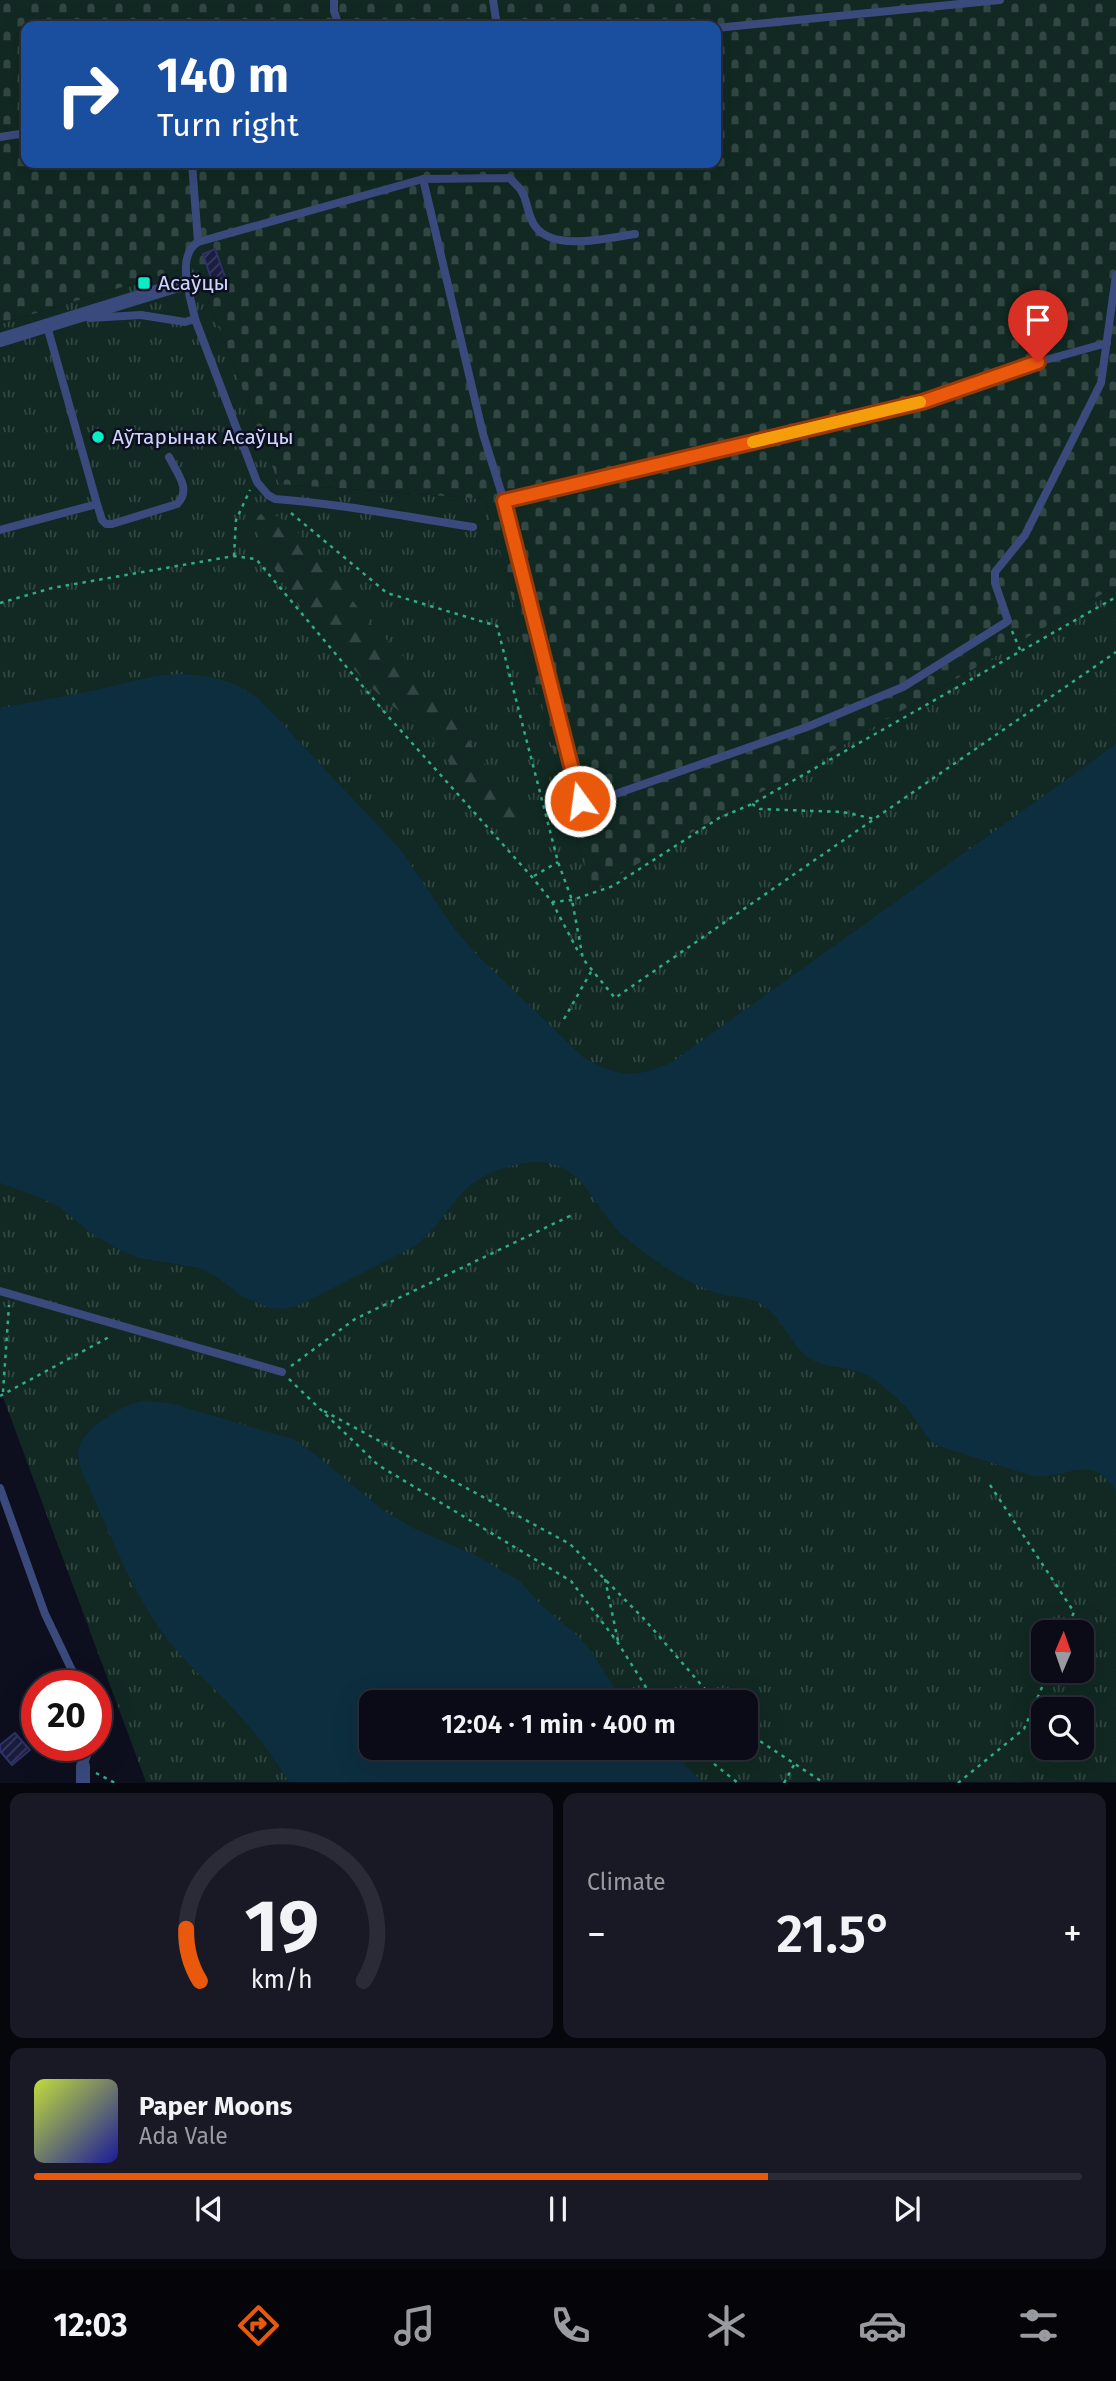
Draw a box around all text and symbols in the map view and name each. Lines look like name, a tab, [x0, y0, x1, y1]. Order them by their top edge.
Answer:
text: 140 m	[157, 46, 289, 105]
icon: right	[42, 49, 133, 140]
text: Turn right	[157, 106, 299, 144]
place label: Асаўцы	[158, 270, 229, 296]
marker: Асаўцы	[136, 275, 152, 291]
pin	[1008, 290, 1068, 362]
icon: arrive	[1019, 301, 1057, 339]
place label: Аўтарынак Асаўцы	[112, 424, 294, 450]
marker: Аўтарынак Асаўцы	[90, 429, 106, 445]
position arrow	[543, 764, 617, 838]
north arrow	[1031, 1620, 1094, 1684]
map controls	[1031, 1620, 1094, 1760]
speed limit sign: 20	[21, 1670, 112, 1761]
button: search	[1031, 1697, 1094, 1760]
text: 12:04 · 1 min · 400 m	[441, 1709, 676, 1740]
text: Climate	[587, 1868, 666, 1896]
text: 19	[244, 1884, 319, 1971]
text: 21.5°	[776, 1903, 893, 1966]
text: −	[587, 1911, 606, 1957]
text: +	[1063, 1911, 1082, 1957]
text: km/h	[251, 1965, 312, 1995]
text: Paper Moons	[139, 2091, 292, 2122]
text: Ada Vale	[139, 2122, 228, 2150]
icon: previous	[190, 2190, 228, 2228]
icon: pause	[539, 2190, 577, 2228]
icon: next	[888, 2190, 926, 2228]
icon: directions	[234, 2301, 283, 2350]
icon: music	[390, 2301, 439, 2350]
icon: phone	[546, 2301, 595, 2350]
icon: climate	[702, 2301, 751, 2350]
icon: car	[858, 2301, 907, 2350]
icon: filters	[1014, 2301, 1063, 2350]
text: 12:03	[53, 2306, 128, 2344]

